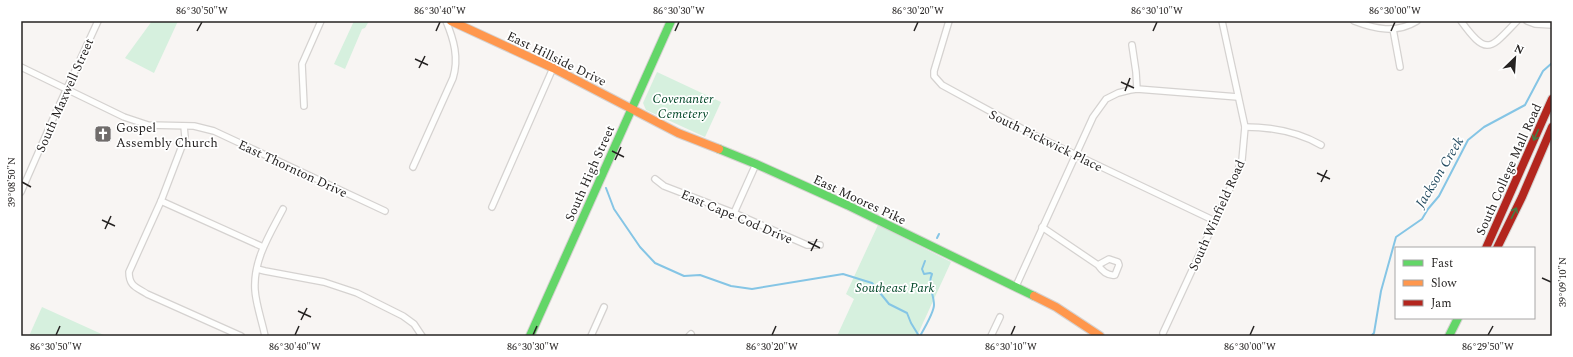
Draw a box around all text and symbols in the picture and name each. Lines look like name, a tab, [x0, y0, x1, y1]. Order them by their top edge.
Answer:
text: 86°30'50"W	[176, 3, 228, 19]
text: 86°30'40"W	[414, 3, 466, 19]
text: 86°30'30"W	[653, 3, 705, 19]
text: 86°30'20"W	[892, 3, 944, 19]
text: 86°30'10"W	[1131, 3, 1183, 19]
text: 86°30'00"W	[1369, 3, 1421, 19]
street label: East Hillside Drive	[503, 26, 610, 92]
street label: South Maxwell Street	[31, 35, 99, 156]
north arrow	[1495, 38, 1535, 78]
text: N	[1511, 40, 1527, 59]
park label: Covenanter Cemetery	[653, 89, 714, 124]
street label: South College Mall Road	[1471, 100, 1547, 239]
street label: South Pickwick Place	[985, 105, 1106, 177]
place label: Gospel Assembly Church	[116, 118, 218, 153]
street label: South High Street	[560, 122, 620, 225]
church icon: Gospel Assembly Church	[93, 124, 113, 144]
one-way arrow	[1532, 128, 1539, 140]
water label: Jackson Creek	[1409, 132, 1469, 213]
street label: East Thornton Drive	[235, 135, 351, 203]
text: 39°08'50"N	[4, 157, 20, 207]
street label: South Winfield Road	[1183, 157, 1250, 274]
street label: East Moores Pike	[810, 170, 909, 230]
street label: East Cape Cod Drive	[678, 184, 796, 250]
one-way arrow	[1511, 207, 1518, 219]
legend	[1395, 247, 1535, 319]
text: Fast	[1431, 254, 1453, 273]
text: 39°09'10"N	[1555, 257, 1571, 307]
text: Slow	[1431, 274, 1457, 293]
park label: Southeast Park	[856, 278, 935, 298]
text: Jam	[1431, 294, 1452, 313]
text: 86°30'50"W	[30, 339, 82, 355]
text: 86°30'40"W	[269, 339, 321, 355]
text: 86°30'30"W	[507, 339, 559, 355]
text: 86°30'20"W	[746, 339, 798, 355]
text: 86°30'10"W	[985, 339, 1037, 355]
text: 86°30'00"W	[1224, 339, 1276, 355]
text: 86°29'50"W	[1462, 339, 1514, 355]

